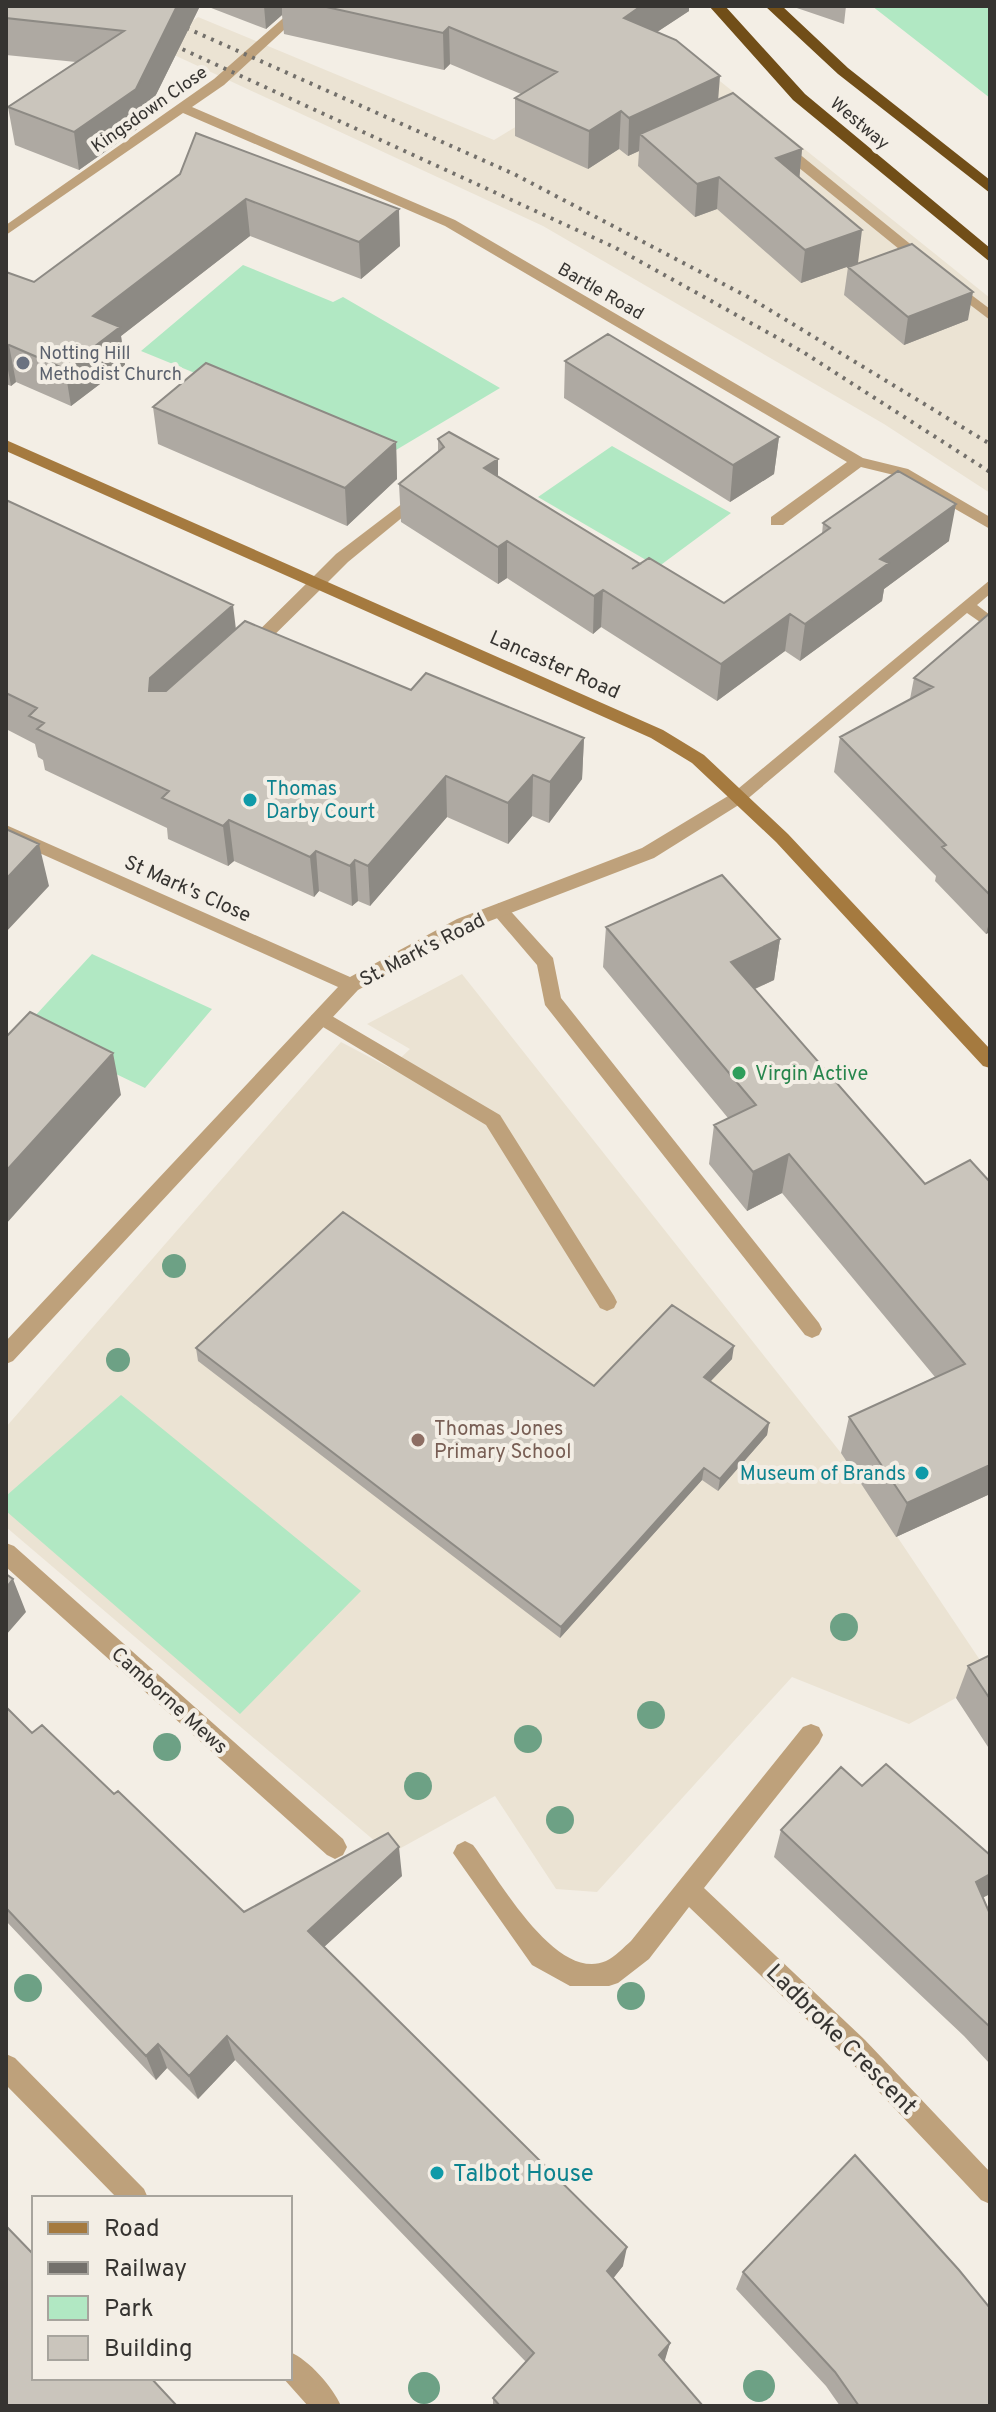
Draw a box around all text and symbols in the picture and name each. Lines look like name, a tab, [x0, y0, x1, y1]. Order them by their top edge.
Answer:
street label: Kingsdown Close	[87, 62, 212, 159]
street label: Westway	[825, 93, 893, 156]
street label: Bartle Road	[553, 258, 647, 326]
place label: Notting Hill Methodist Church	[39, 343, 182, 387]
marker: Notting Hill Methodist Church	[14, 354, 32, 372]
street label: Lancaster Road	[485, 625, 623, 706]
place label: Thomas Darby Court	[266, 777, 375, 826]
marker: Thomas Darby Court	[241, 791, 259, 809]
street label: St Mark's Close	[120, 850, 255, 929]
street label: St. Mark's Road	[356, 908, 490, 994]
place label: Virgin Active	[755, 1062, 868, 1088]
marker: Virgin Active	[730, 1064, 748, 1082]
place label: Thomas Jones Primary School	[434, 1417, 571, 1466]
marker: Thomas Jones Primary School	[409, 1431, 427, 1449]
place label: Museum of Brands	[740, 1462, 906, 1488]
marker: Museum of Brands	[913, 1464, 931, 1482]
street label: Camborne Mews	[105, 1642, 232, 1761]
street label: Ladbroke Crescent	[759, 1959, 922, 2122]
place label: Talbot House	[453, 2160, 594, 2190]
marker: Talbot House	[428, 2164, 446, 2182]
legend	[32, 2196, 292, 2380]
text: Road	[104, 2215, 160, 2245]
text: Railway	[104, 2255, 187, 2285]
text: Park	[104, 2295, 154, 2325]
text: Building	[104, 2335, 193, 2365]

